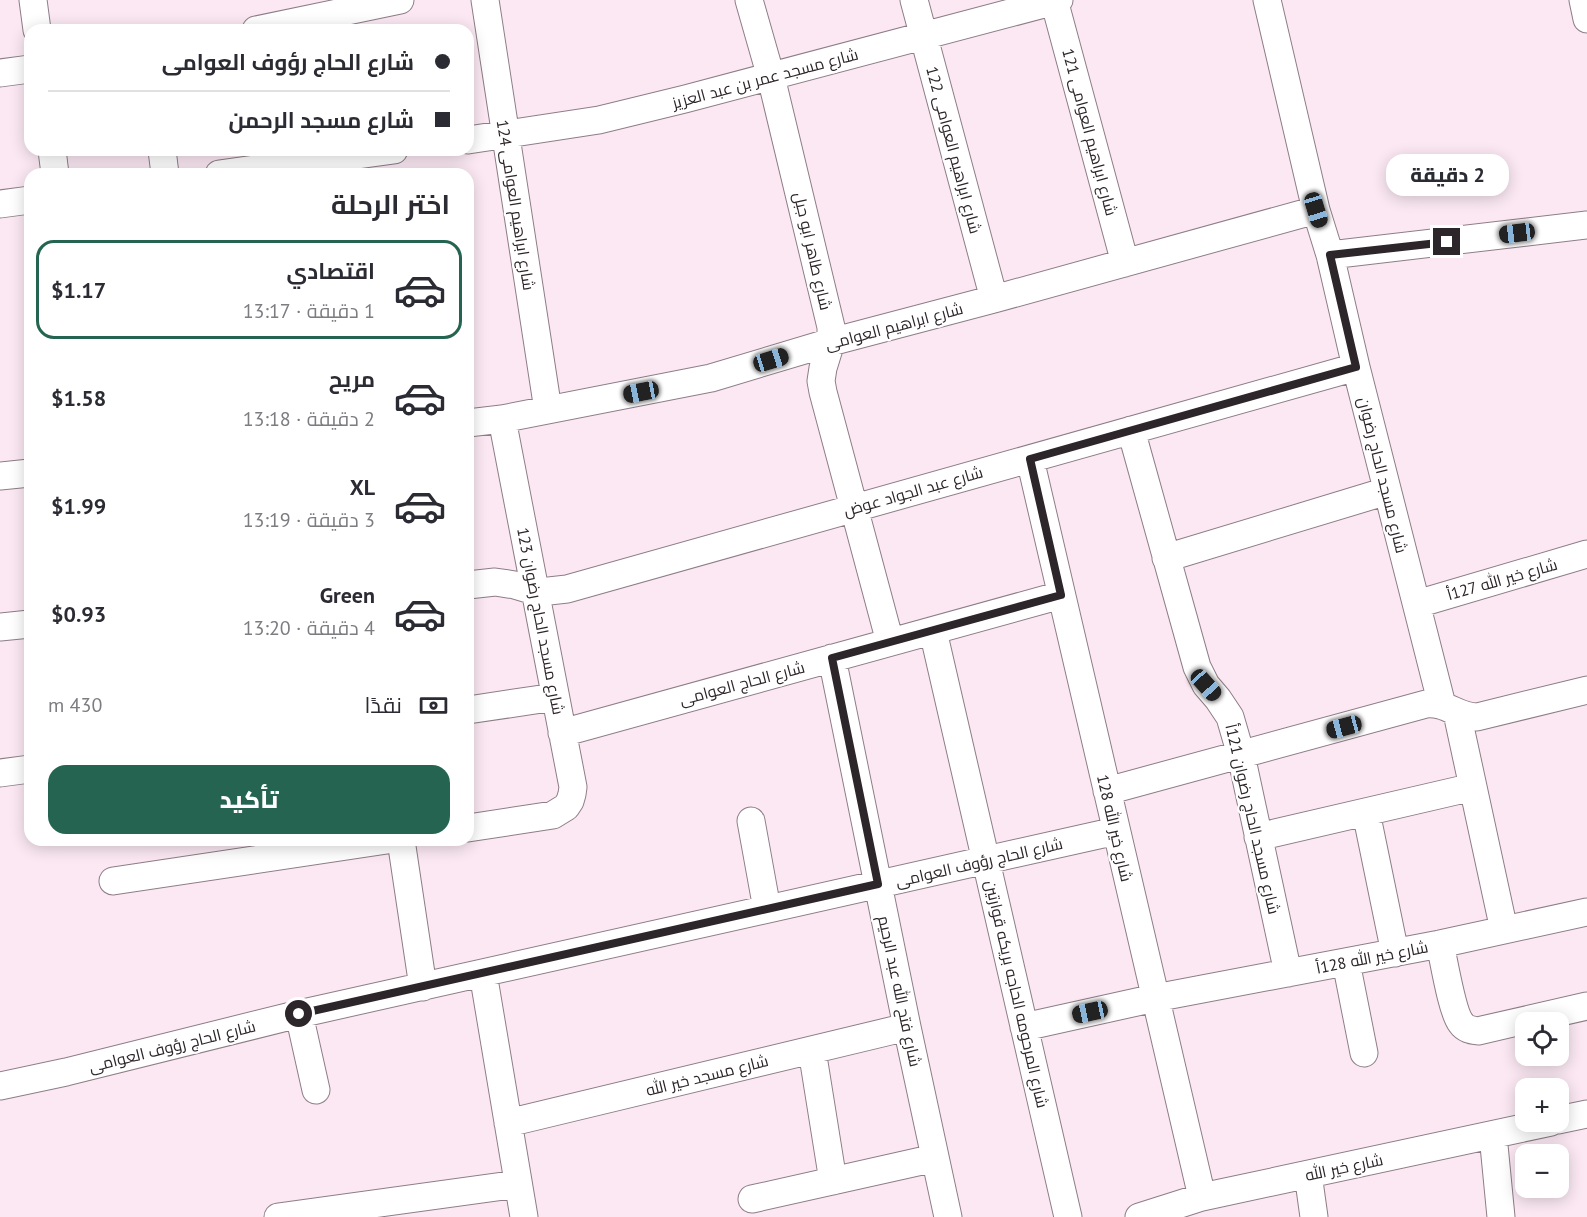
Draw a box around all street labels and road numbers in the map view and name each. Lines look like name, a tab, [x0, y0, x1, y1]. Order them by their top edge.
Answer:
street label: شارع مسجد عمر بن عبد العزيز	[669, 44, 861, 115]
street label: شارع ابراهيم العوامى 121	[1056, 46, 1122, 218]
street label: شارع ابراهيم العوامى 122	[920, 64, 986, 236]
street label: شارع ابراهيم العوامى 124	[491, 118, 539, 292]
street label: شارع طاهر ابو جبل	[788, 190, 836, 312]
street label: شارع ابراهيم العوامى	[823, 298, 966, 356]
street label: شارع مسجد الحاج رضوان	[1352, 395, 1412, 555]
street label: شارع عبد الجواد عوض	[841, 462, 985, 522]
street label: شارع مسجد الحاج رضوان 123	[511, 526, 569, 717]
street label: شارع خير الله 127أ	[1445, 554, 1560, 606]
street label: شارع الحاج العوامى	[677, 657, 807, 711]
street label: شارع مسجد الحاج رضوان 121أ	[1219, 722, 1285, 917]
street label: شارع خير الله 128	[1091, 772, 1137, 884]
street label: شارع الحاج رؤوف العوامى	[893, 833, 1065, 893]
street label: شارع المرحومه الحاجه بريكه قوارتين	[979, 878, 1053, 1110]
street label: شارع فتح الله عبد الرحيم	[872, 914, 926, 1069]
street label: شارع خير الله 128أ	[1314, 936, 1430, 980]
street label: شارع الحاج رؤوف العوامى	[87, 1016, 258, 1078]
street label: شارع مسجد خير الله	[644, 1050, 771, 1102]
street label: شارع خير الله	[1303, 1149, 1385, 1187]

